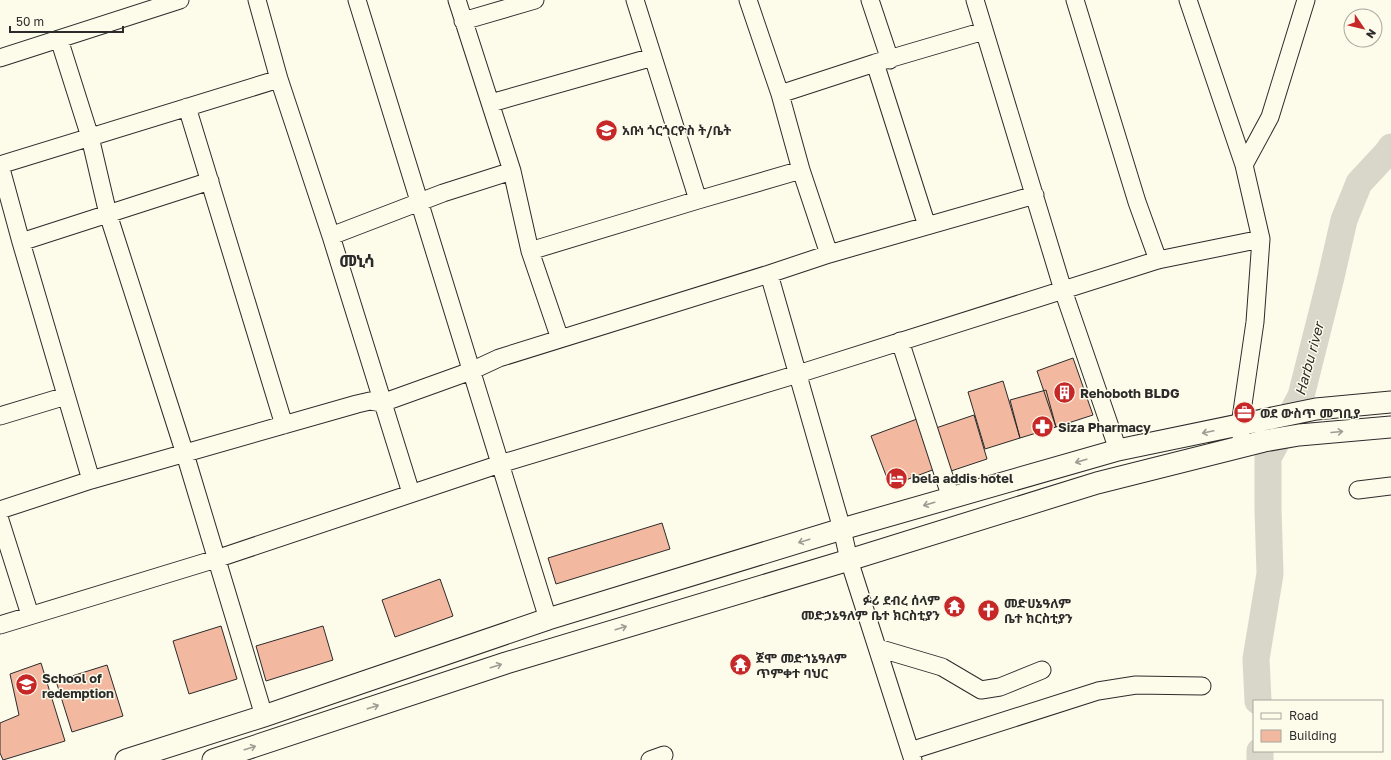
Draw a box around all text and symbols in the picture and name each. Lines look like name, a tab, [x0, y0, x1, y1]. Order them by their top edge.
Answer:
scale bar	[10, 8, 123, 34]
north arrow	[1343, 8, 1383, 48]
text: 50 m	[16, 14, 44, 29]
text: N	[1364, 27, 1379, 41]
school or university icon: አቡነ ጎርጎርዮስ ት/ቤት	[594, 117, 620, 143]
place label: አቡነ ጎርጎርዮስ ት/ቤት	[622, 122, 731, 138]
district label: መኒሳ	[339, 250, 375, 271]
water label: Harbu river	[1291, 318, 1328, 397]
building icon: Rehoboth BLDG	[1052, 380, 1078, 406]
place label: Rehoboth BLDG	[1080, 385, 1180, 401]
office icon: ወደ ውስጥ መግቢያ	[1232, 400, 1258, 426]
place label: ወደ ውስጥ መግቢያ	[1260, 405, 1360, 421]
pharmacy icon: Siza Pharmacy	[1030, 414, 1056, 440]
place label: Siza Pharmacy	[1058, 419, 1151, 435]
one-way arrow	[1201, 428, 1214, 436]
one-way arrow	[1331, 428, 1344, 436]
one-way arrow	[1075, 458, 1088, 465]
hotel icon: bela addis hotel	[883, 465, 909, 491]
place label: bela addis hotel	[912, 470, 1014, 486]
one-way arrow	[923, 501, 936, 508]
one-way arrow	[798, 538, 811, 545]
place label: ፉሪ ደብረ ሰላም መድኃኔዓለም ቤተ ክርስቲያን	[801, 592, 940, 623]
temple icon: ፉሪ ደብረ ሰላም መድኃኔዓለም ቤተ ክርስቲያን	[942, 594, 968, 620]
place label: መድሀኔዓለም ቤተ ክርስቲያን	[1004, 595, 1073, 626]
church icon: መድሀኔዓለም ቤተ ክርስቲያን	[975, 597, 1001, 623]
one-way arrow	[614, 624, 627, 631]
place label: ጀሞ መድኀኔዓለም ጥምቀተ ባህር	[756, 650, 847, 681]
temple icon: ጀሞ መድኀኔዓለም ጥምቀተ ባህር	[727, 652, 753, 678]
one-way arrow	[490, 662, 503, 669]
place label: School of redemption	[42, 670, 114, 701]
school or university icon: School of redemption	[14, 672, 40, 698]
legend	[1253, 700, 1383, 752]
one-way arrow	[366, 703, 379, 710]
text: Road	[1289, 708, 1318, 723]
text: Building	[1289, 728, 1337, 743]
one-way arrow	[243, 744, 256, 751]

